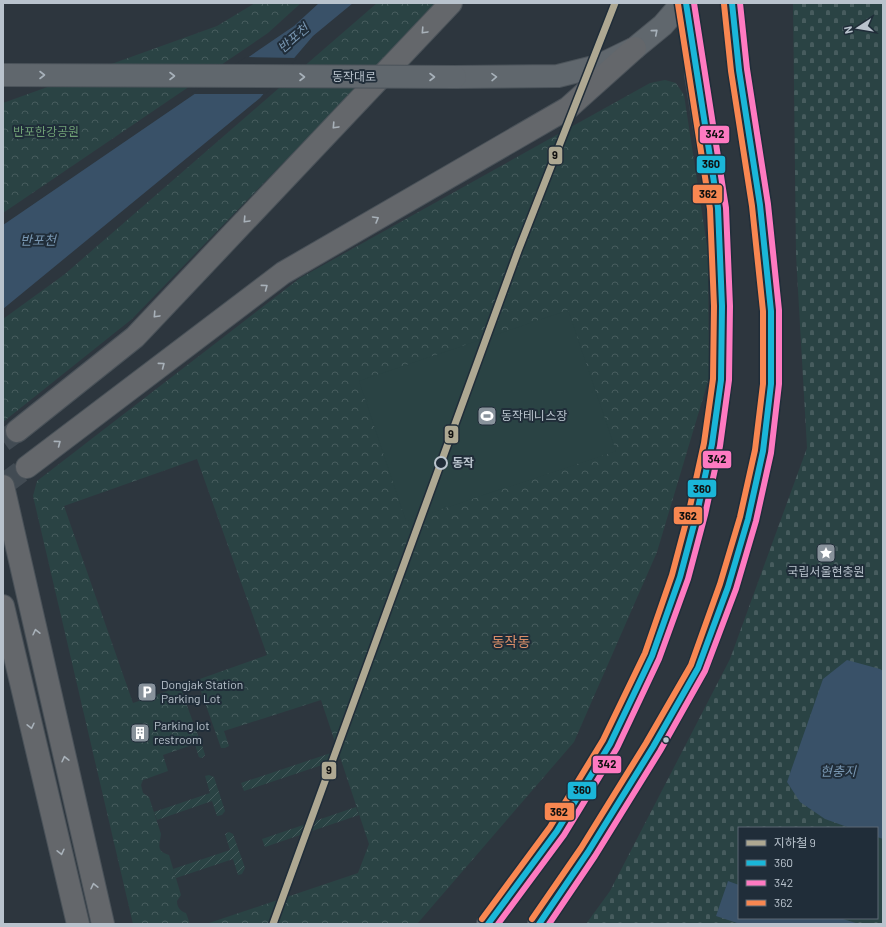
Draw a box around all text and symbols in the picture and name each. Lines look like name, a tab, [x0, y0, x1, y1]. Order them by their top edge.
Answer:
north arrow	[838, 8, 878, 48]
water label: 반포천	[274, 20, 313, 56]
text: N	[841, 25, 855, 35]
one-way arrow	[421, 26, 429, 34]
one-way arrow	[650, 30, 657, 37]
street label: 동작대로	[332, 69, 376, 83]
one-way arrow	[39, 71, 45, 79]
one-way arrow	[169, 72, 175, 80]
one-way arrow	[299, 73, 305, 81]
one-way arrow	[429, 73, 435, 81]
one-way arrow	[491, 73, 497, 81]
one-way arrow	[332, 121, 340, 129]
park label: 반포한강공원	[13, 124, 79, 138]
line badge: 342	[699, 125, 730, 144]
text: 342	[706, 127, 724, 140]
line badge: 9	[548, 146, 563, 165]
text: 9	[552, 148, 558, 161]
line badge: 360	[696, 155, 726, 174]
text: 360	[702, 157, 720, 170]
line badge: 362	[692, 184, 723, 204]
text: 362	[699, 187, 717, 200]
one-way arrow	[243, 216, 250, 223]
one-way arrow	[372, 217, 379, 224]
water label: 반포천	[20, 232, 57, 248]
one-way arrow	[261, 284, 268, 291]
one-way arrow	[154, 310, 161, 318]
one-way arrow	[157, 363, 164, 370]
sports icon: 동작테니스장	[476, 405, 498, 427]
place label: 동작테니스장	[501, 408, 567, 422]
line badge: 9	[444, 425, 459, 444]
text: 9	[448, 427, 454, 440]
one-way arrow	[53, 441, 60, 448]
line badge: 342	[702, 450, 732, 469]
text: 342	[708, 452, 726, 465]
place label: 동작	[452, 455, 474, 469]
marker: 동작	[434, 456, 448, 470]
line badge: 360	[687, 479, 717, 498]
text: 360	[693, 482, 711, 495]
line badge: 362	[673, 506, 703, 525]
text: 362	[679, 509, 697, 522]
place icon: 국립서울현충원	[815, 542, 837, 564]
place label: 국립서울현충원	[787, 564, 865, 578]
one-way arrow	[33, 629, 41, 636]
district label: 동작동	[492, 633, 530, 650]
place label: Dongjak Station Parking Lot	[161, 677, 243, 705]
parking icon: Dongjak Station Parking Lot	[136, 681, 158, 703]
place label: Parking lot restroom	[154, 718, 210, 746]
building icon: Parking lot restroom	[129, 722, 151, 744]
one-way arrow	[26, 723, 34, 729]
unlabelled marker	[661, 735, 671, 745]
line badge: 342	[592, 755, 622, 774]
one-way arrow	[62, 756, 70, 762]
text: 342	[598, 757, 616, 770]
line badge: 9	[321, 761, 337, 780]
text: 9	[326, 763, 332, 776]
water label: 현충지	[820, 763, 857, 779]
line badge: 360	[567, 781, 597, 800]
text: 360	[573, 783, 591, 796]
line badge: 362	[544, 802, 575, 821]
text: 362	[550, 805, 568, 818]
legend	[738, 827, 878, 919]
text: 지하철 9	[774, 835, 816, 849]
one-way arrow	[56, 849, 64, 855]
text: 360	[774, 855, 793, 869]
text: 342	[774, 875, 793, 889]
one-way arrow	[90, 883, 98, 889]
text: 362	[774, 895, 793, 909]

